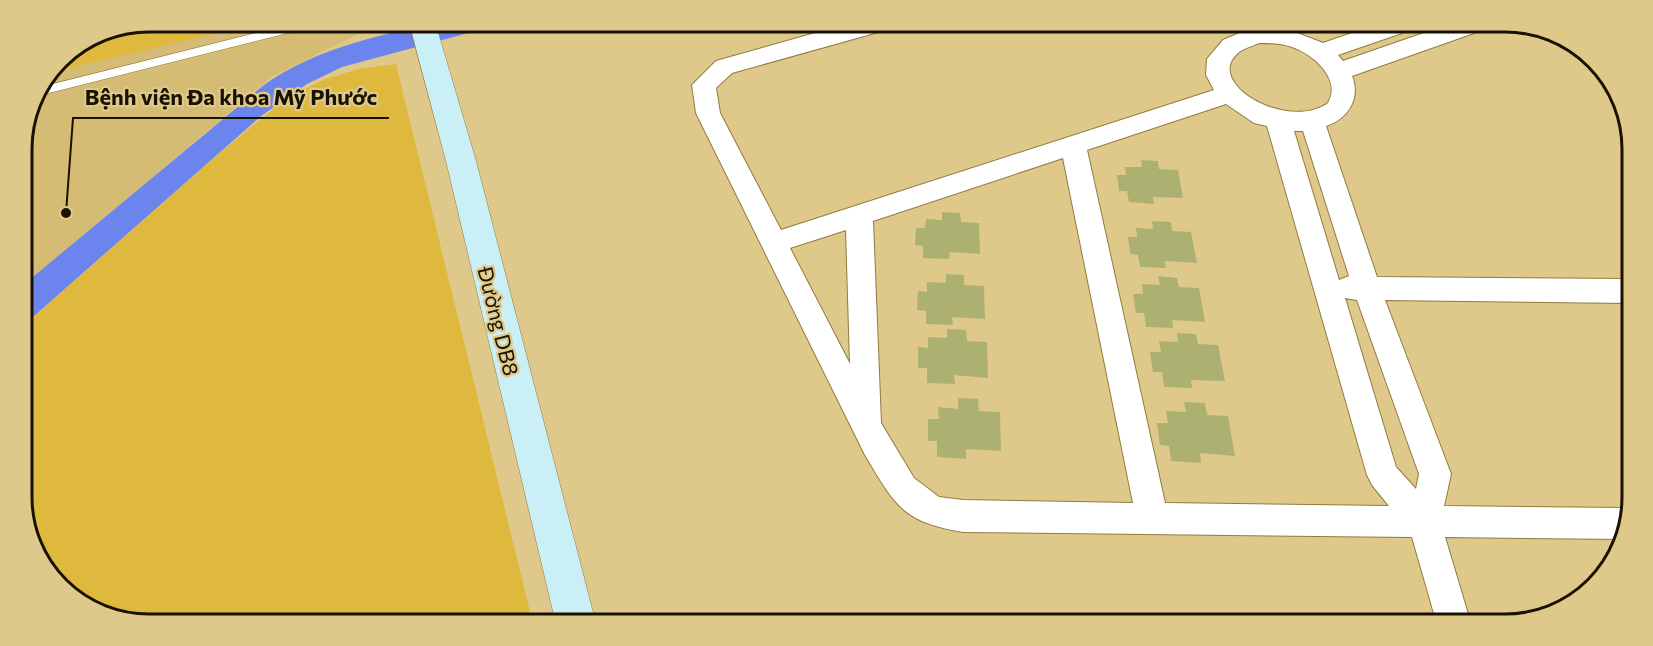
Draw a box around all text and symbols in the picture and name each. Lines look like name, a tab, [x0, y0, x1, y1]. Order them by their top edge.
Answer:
callout: Bệnh viện Đa khoa Mỹ Phước	[73, 78, 389, 118]
text: Bệnh viện Đa khoa Mỹ Phước	[85, 83, 377, 110]
street label: Đường DB8	[473, 263, 525, 378]

